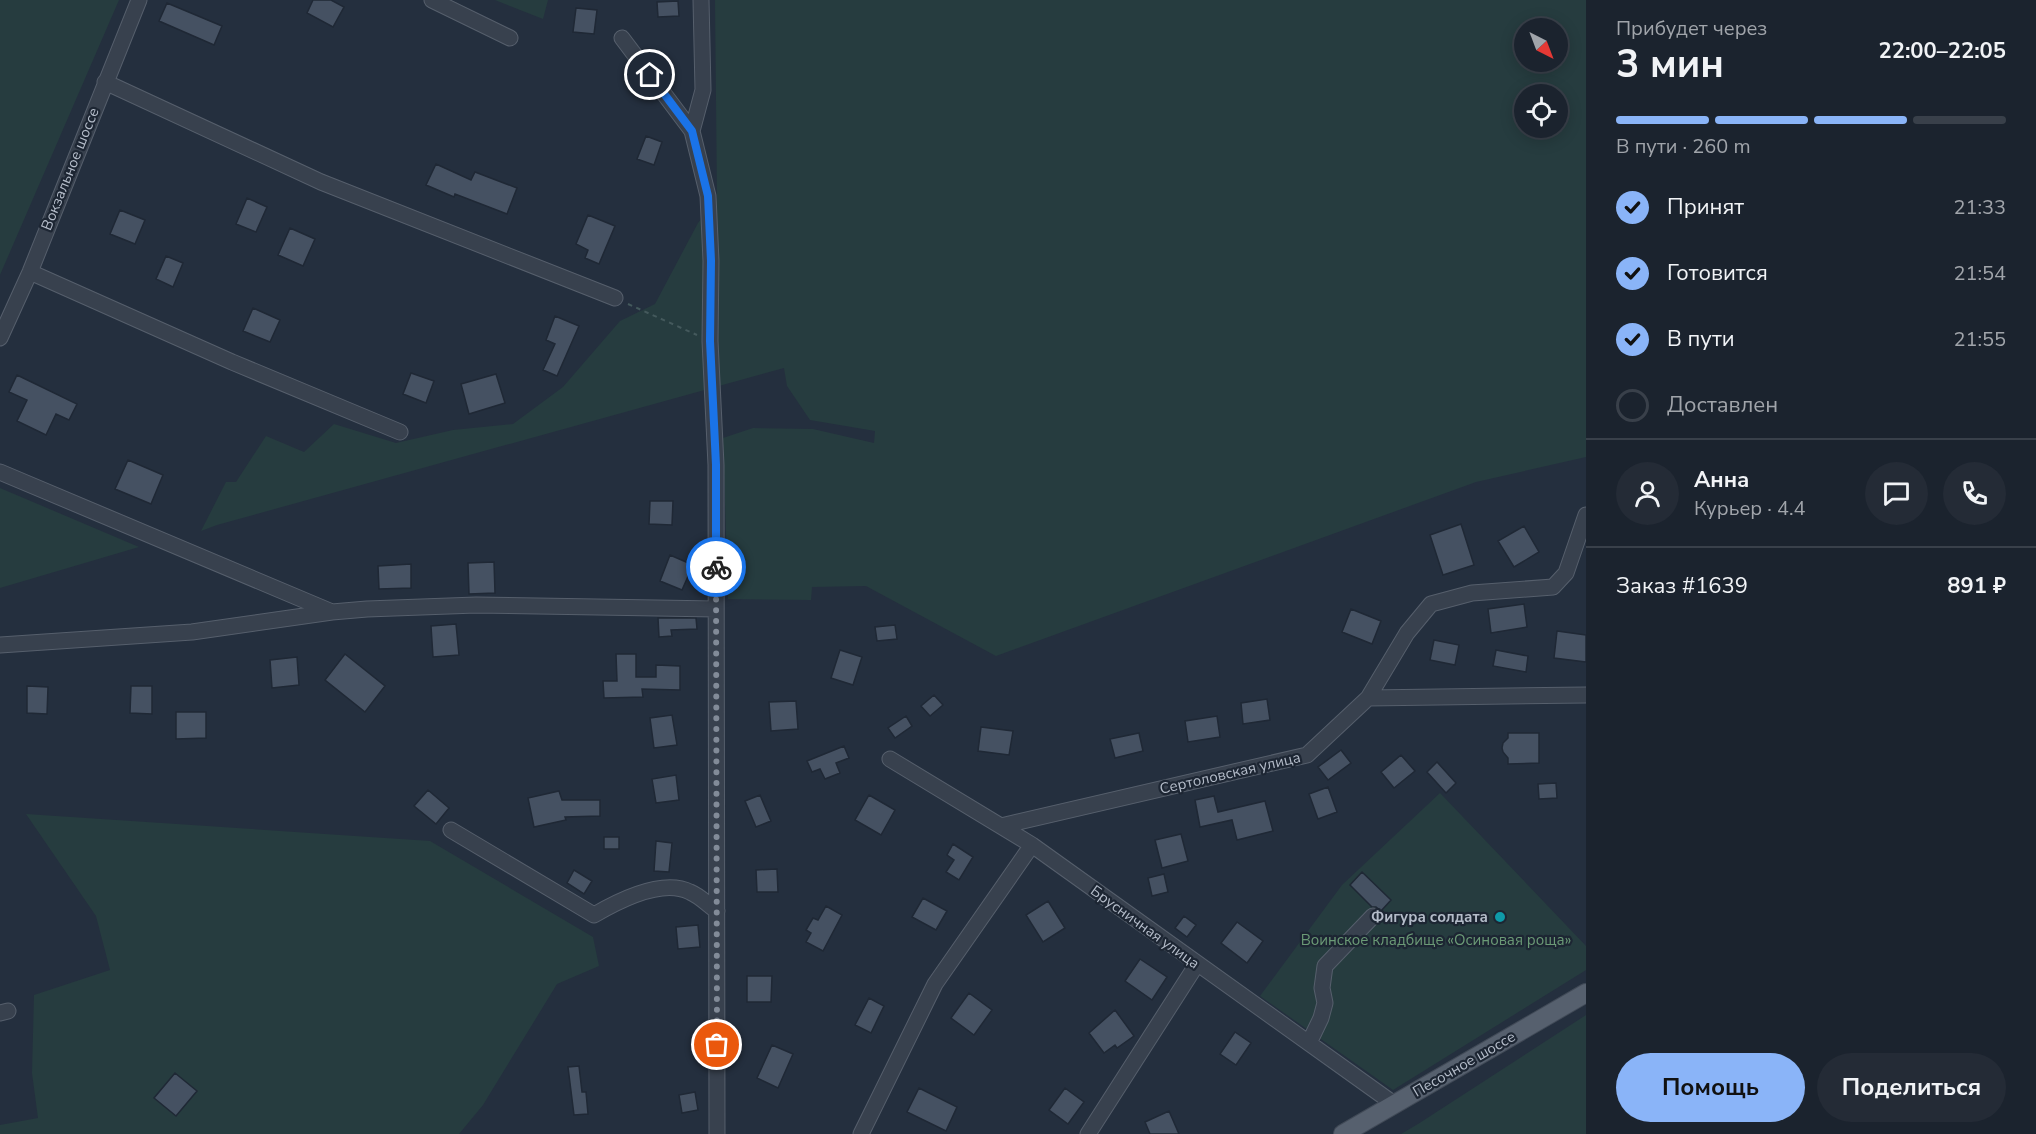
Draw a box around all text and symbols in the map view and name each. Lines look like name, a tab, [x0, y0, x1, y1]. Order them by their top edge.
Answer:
text: Прибудет через	[1616, 15, 1767, 42]
north arrow	[1514, 18, 1568, 72]
map controls	[1514, 18, 1568, 138]
text: 22:00–22:05	[1878, 36, 2006, 66]
text: 3 мин	[1616, 38, 1724, 91]
pin	[624, 49, 675, 100]
icon: home	[633, 58, 666, 91]
button: locate	[1514, 84, 1568, 138]
street label: Вокзальное шоссе	[36, 105, 104, 233]
text: В пути · 260 m	[1616, 133, 1751, 160]
icon: check	[1616, 191, 1649, 224]
text: Принят	[1667, 192, 1744, 222]
text: 21:33	[1953, 194, 2006, 221]
icon: check	[1616, 257, 1649, 290]
text: Готовится	[1667, 258, 1768, 288]
text: 21:54	[1953, 260, 2006, 287]
icon: check	[1616, 323, 1649, 356]
text: В пути	[1667, 324, 1735, 354]
text: 21:55	[1953, 326, 2006, 353]
text: Доставлен	[1667, 390, 1778, 420]
button: person	[1616, 462, 1679, 525]
button: chat	[1865, 462, 1928, 525]
button: phone	[1943, 462, 2006, 525]
text: Анна	[1694, 465, 1749, 495]
text: Курьер · 4.4	[1694, 495, 1806, 522]
courier	[686, 537, 746, 597]
icon: bike	[700, 551, 733, 584]
text: Заказ #1639	[1616, 571, 1748, 601]
text: 891 ₽	[1947, 571, 2006, 601]
street label: Сертоловская улица	[1158, 747, 1302, 799]
street label: Брусничная улица	[1087, 881, 1203, 973]
place label: Фигура солдата	[1371, 907, 1488, 927]
marker: Фигура солдата	[1493, 910, 1507, 924]
park label: Воинское кладбище «Осиновая роща»	[1301, 930, 1571, 950]
pin	[691, 1019, 742, 1070]
street label: Песочное шоссе	[1409, 1026, 1519, 1102]
icon: bag	[700, 1028, 733, 1061]
button: Помощь	[1616, 1053, 1805, 1122]
button: Поделиться	[1817, 1053, 2006, 1122]

